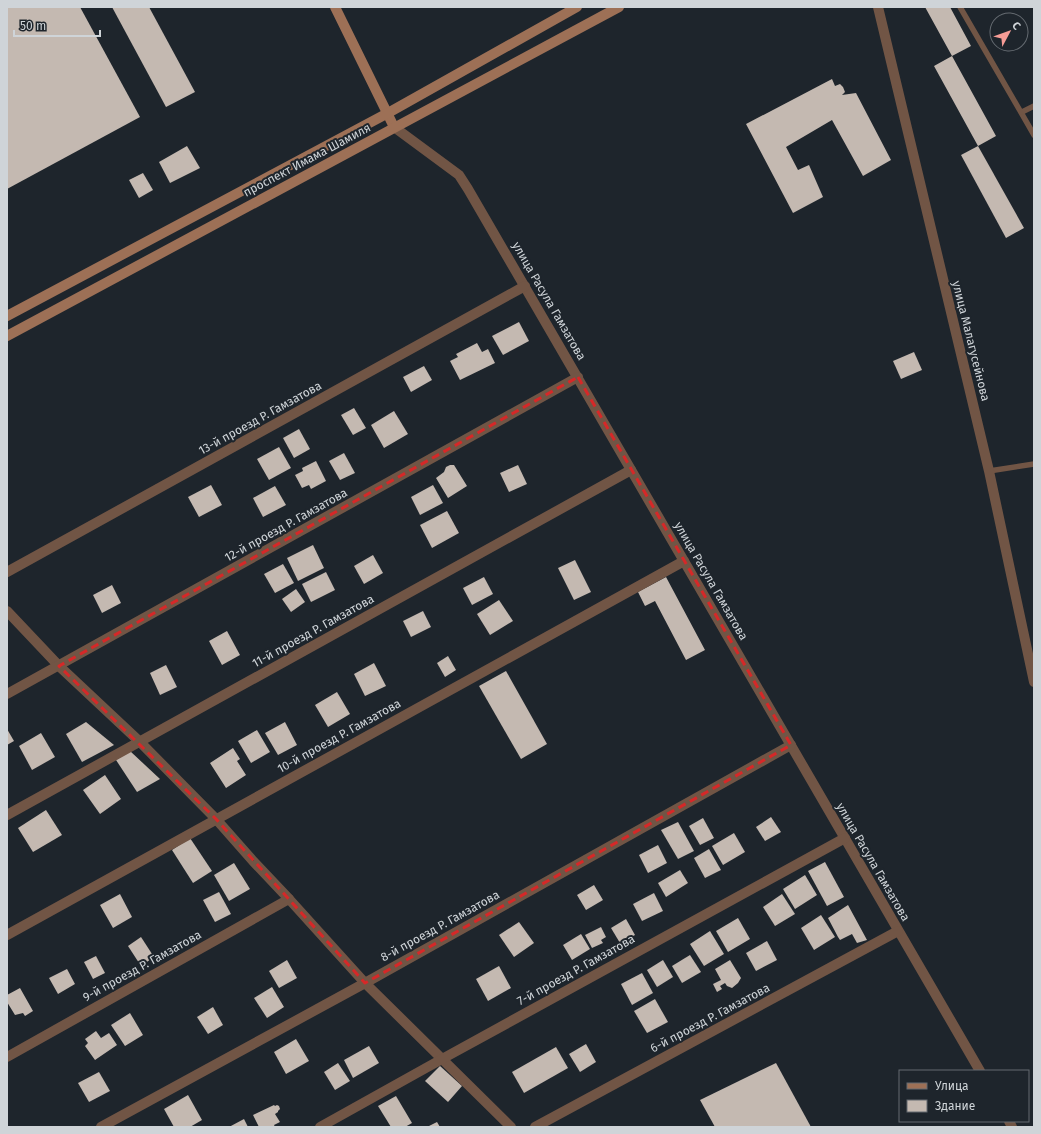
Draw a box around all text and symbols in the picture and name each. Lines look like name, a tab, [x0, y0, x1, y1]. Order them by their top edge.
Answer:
scale bar	[14, 12, 100, 38]
north arrow	[989, 12, 1029, 52]
text: 50 m	[20, 19, 46, 33]
text: С	[1009, 19, 1024, 33]
street label: проспект Имама Шамиля	[241, 120, 373, 200]
street label: улица Расула Гамзатова	[509, 239, 589, 363]
street label: улица Малагусейнова	[949, 279, 993, 403]
street label: 13-й проезд Р. Гамзатова	[196, 378, 324, 458]
street label: 12-й проезд Р. Гамзатова	[222, 485, 350, 565]
street label: улица Расула Гамзатова	[671, 519, 751, 643]
street label: 11-й проезд Р. Гамзатова	[250, 592, 376, 670]
street label: 10-й проезд Р. Гамзатова	[275, 696, 403, 776]
street label: улица Расула Гамзатова	[833, 800, 913, 924]
street label: 8-й проезд Р. Гамзатова	[378, 887, 502, 965]
street label: 9-й проезд Р. Гамзатова	[80, 928, 204, 1004]
street label: 7-й проезд Р. Гамзатова	[515, 932, 637, 1008]
street label: 6-й проезд Р. Гамзатова	[648, 981, 772, 1055]
legend	[899, 1070, 1029, 1122]
text: Улица	[935, 1079, 969, 1093]
text: Здание	[935, 1099, 975, 1113]

